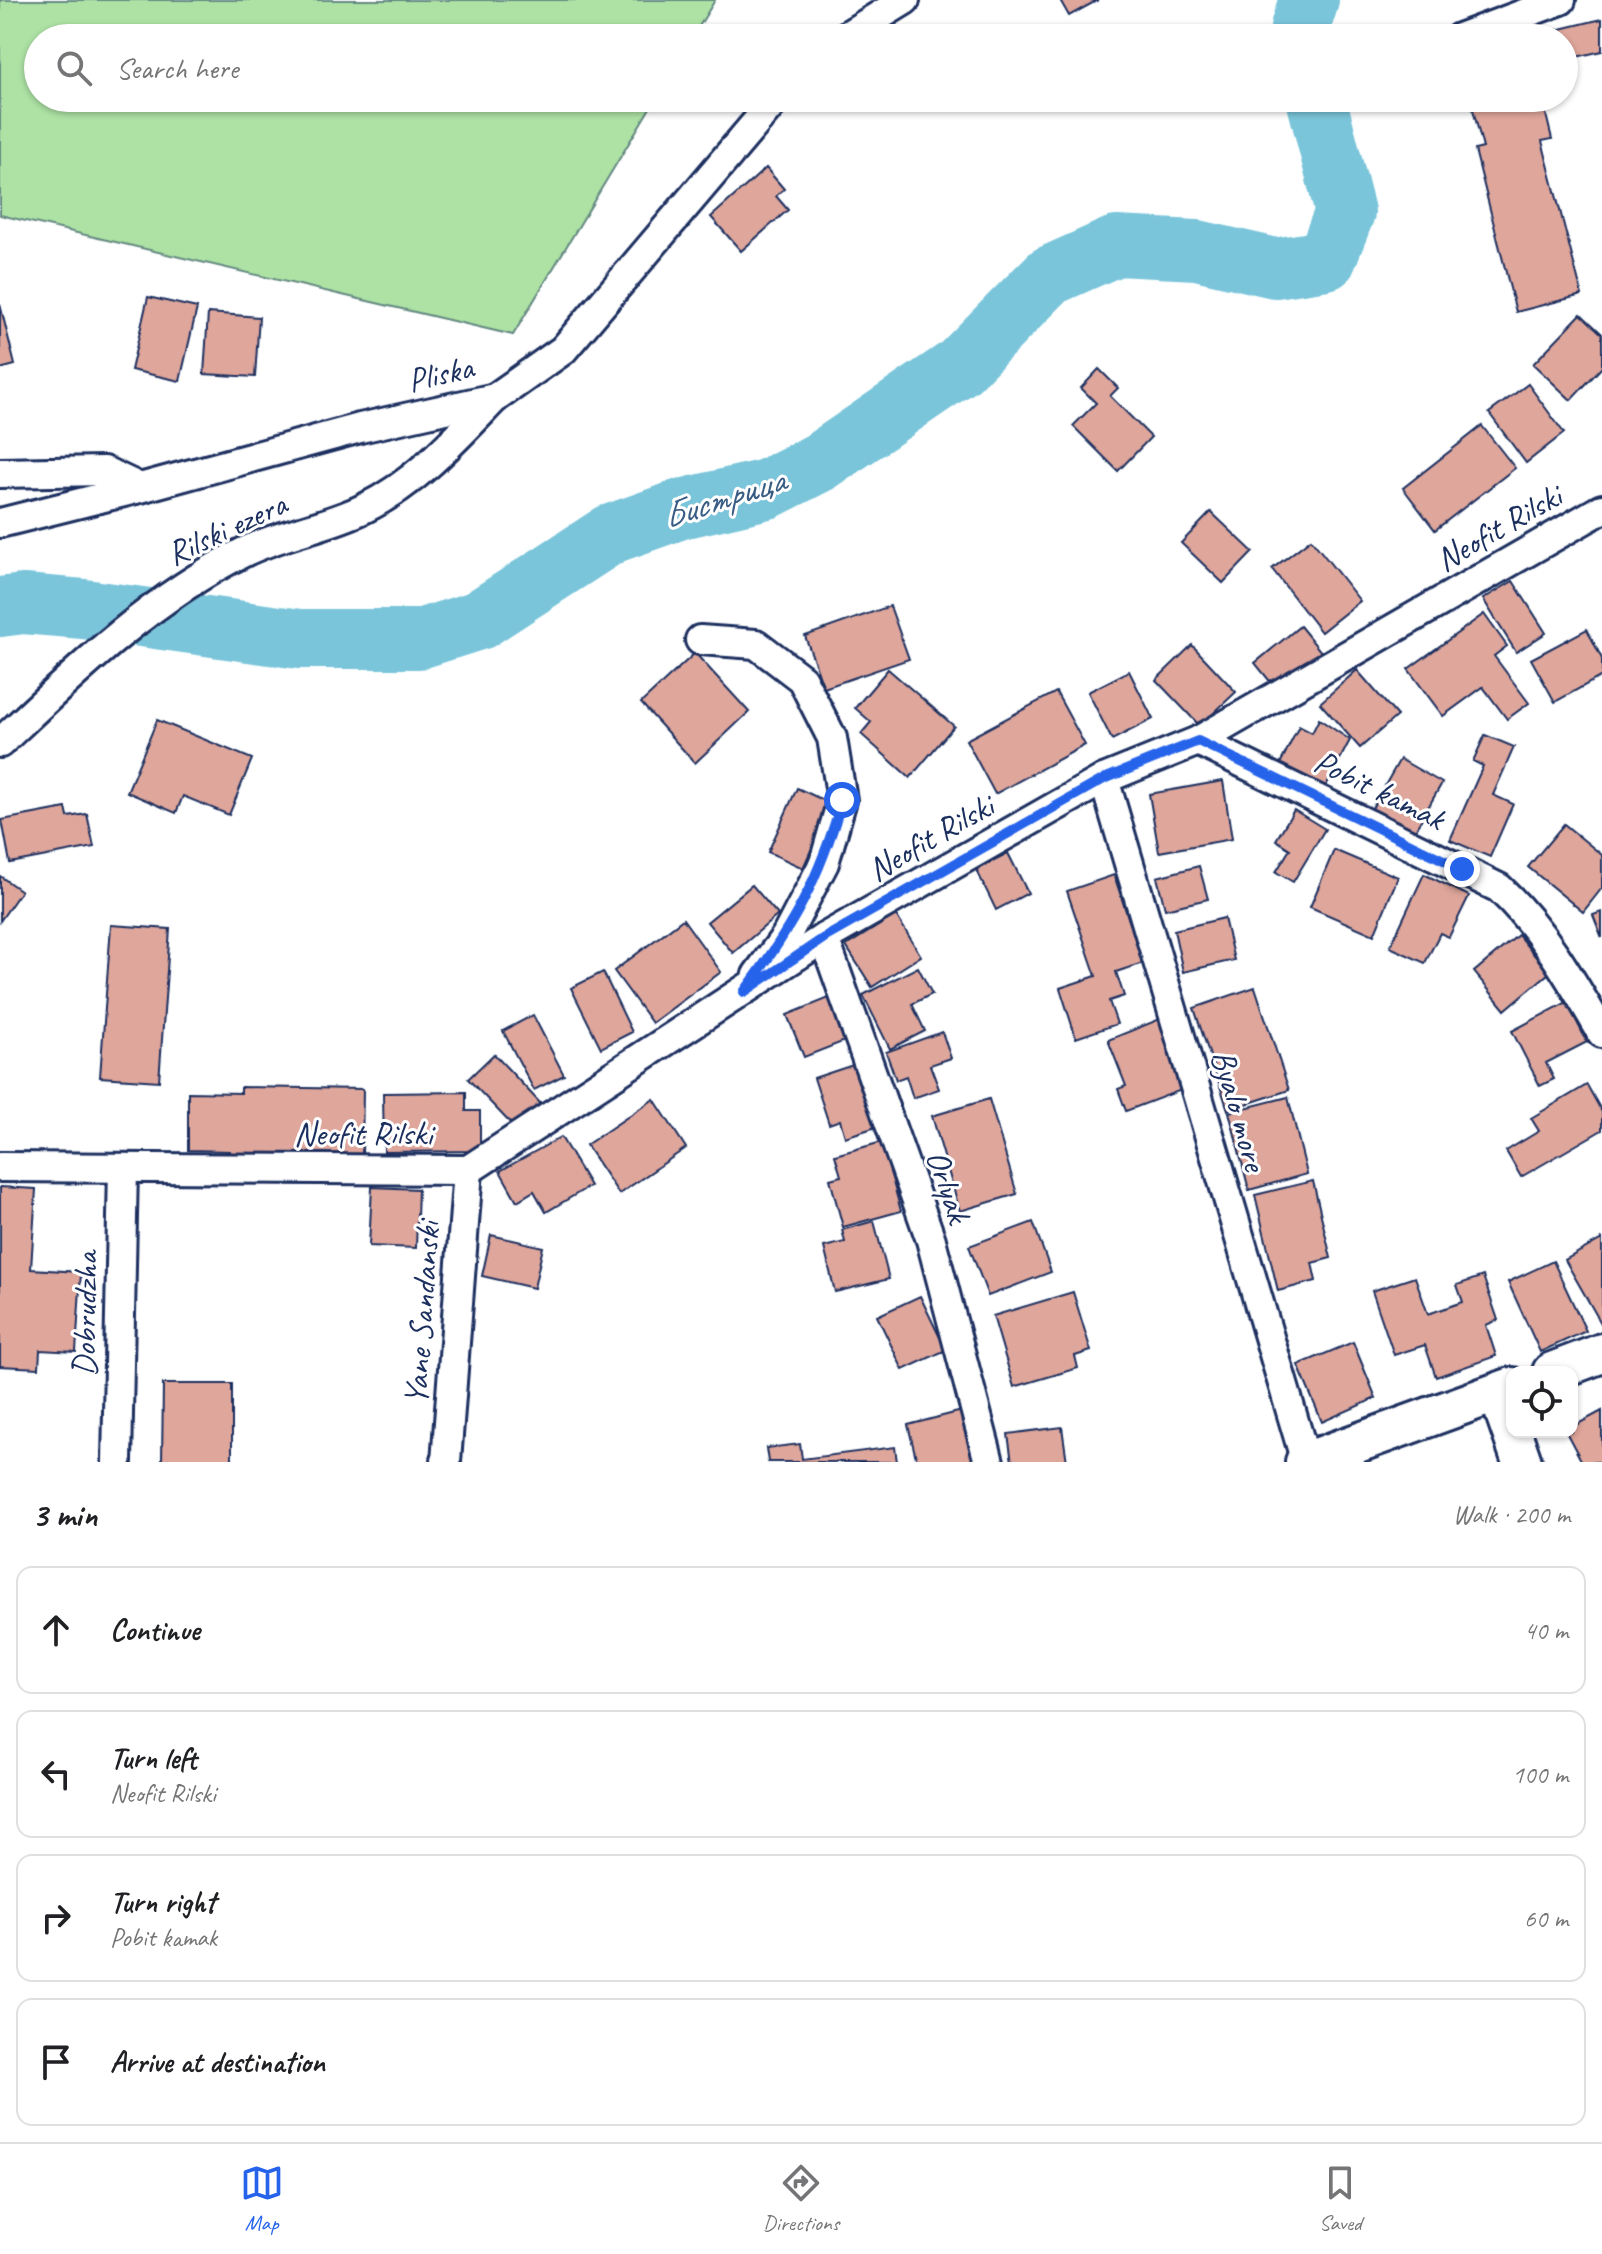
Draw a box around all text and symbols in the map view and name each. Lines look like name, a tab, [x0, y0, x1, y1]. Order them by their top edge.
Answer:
search box	[24, 24, 1578, 112]
icon: search	[52, 46, 96, 90]
text: Search here	[116, 49, 238, 87]
street label: Pliska	[403, 345, 479, 402]
water label: Бистрица	[656, 455, 794, 539]
street label: Neofit Rilski	[1427, 472, 1572, 581]
street label: Rilski ezera	[159, 481, 295, 575]
street label: Pobit kamak	[1307, 739, 1454, 841]
route start	[824, 782, 860, 818]
street label: Neofit Rilski	[859, 782, 1004, 891]
route end	[1444, 851, 1480, 887]
street label: Byalo more	[1202, 1045, 1278, 1179]
street label: Neofit Rilski	[294, 1112, 436, 1155]
street label: Orlyak	[916, 1144, 982, 1230]
street label: Yane Sandanski	[394, 1216, 450, 1406]
street label: Dobrudzha	[62, 1248, 107, 1377]
map controls	[1506, 1366, 1578, 1438]
button: locate	[1506, 1366, 1578, 1438]
text: 3 min	[32, 1493, 97, 1536]
text: Walk · 200 m	[1453, 1498, 1570, 1531]
icon: ahead	[34, 1608, 78, 1652]
text: Continue	[110, 1611, 200, 1649]
text: 40 m	[1524, 1614, 1568, 1647]
text: Turn left	[110, 1739, 197, 1777]
icon: left	[34, 1752, 78, 1796]
text: 100 m	[1512, 1758, 1568, 1791]
text: Neofit Rilski	[110, 1777, 216, 1810]
text: Turn right	[110, 1883, 215, 1921]
icon: right	[34, 1896, 78, 1940]
text: 60 m	[1524, 1902, 1568, 1935]
text: Pobit kamak	[110, 1921, 217, 1954]
icon: arrive	[34, 2040, 78, 2084]
text: Arrive at destination	[110, 2043, 325, 2081]
tab: Map	[240, 2161, 284, 2237]
tab: Directions	[763, 2161, 839, 2237]
tab: Saved	[1318, 2161, 1362, 2237]

